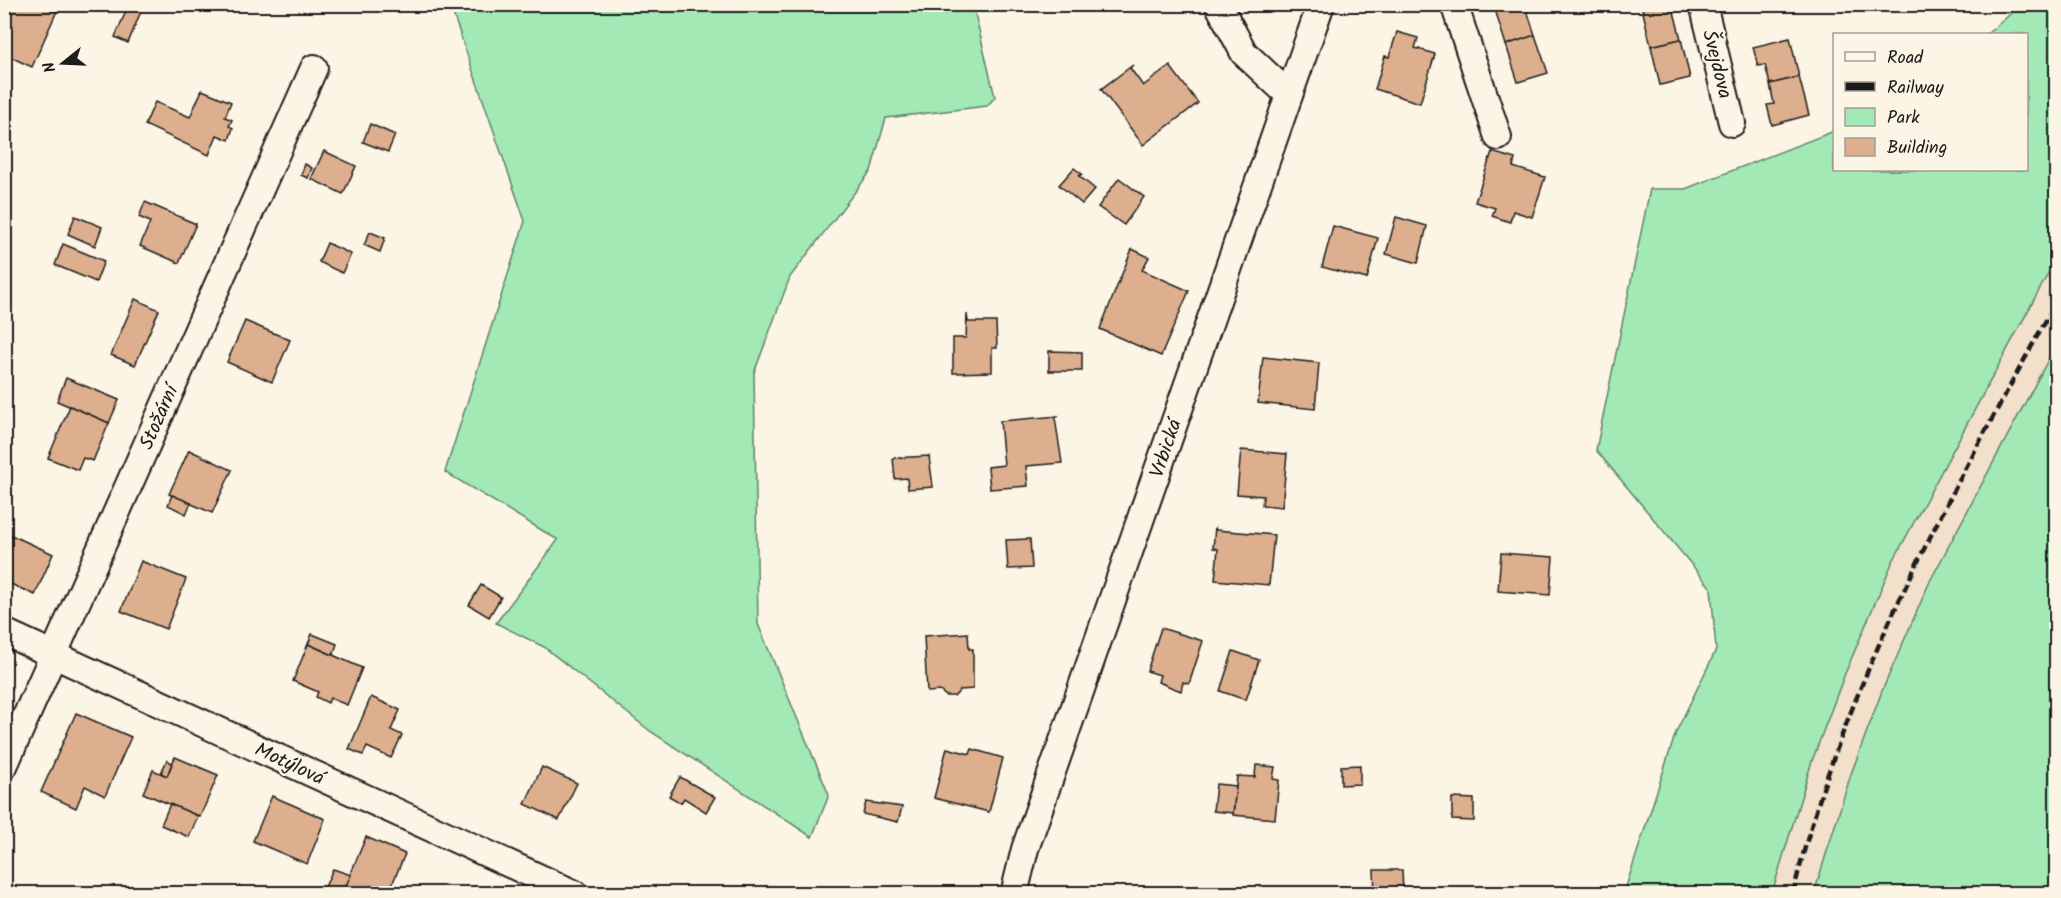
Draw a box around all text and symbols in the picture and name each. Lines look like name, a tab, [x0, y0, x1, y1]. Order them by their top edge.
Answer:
street label: Švejdova	[1692, 27, 1740, 102]
north arrow	[33, 33, 93, 93]
legend	[1833, 33, 2028, 171]
text: Road	[1887, 44, 1924, 73]
text: N	[37, 59, 64, 76]
text: Railway	[1887, 74, 1944, 103]
text: Park	[1887, 104, 1920, 133]
text: Building	[1887, 134, 1947, 163]
street label: Stožární	[131, 377, 189, 455]
street label: Vrbická	[1142, 413, 1192, 482]
street label: Motýlová	[249, 735, 331, 796]

